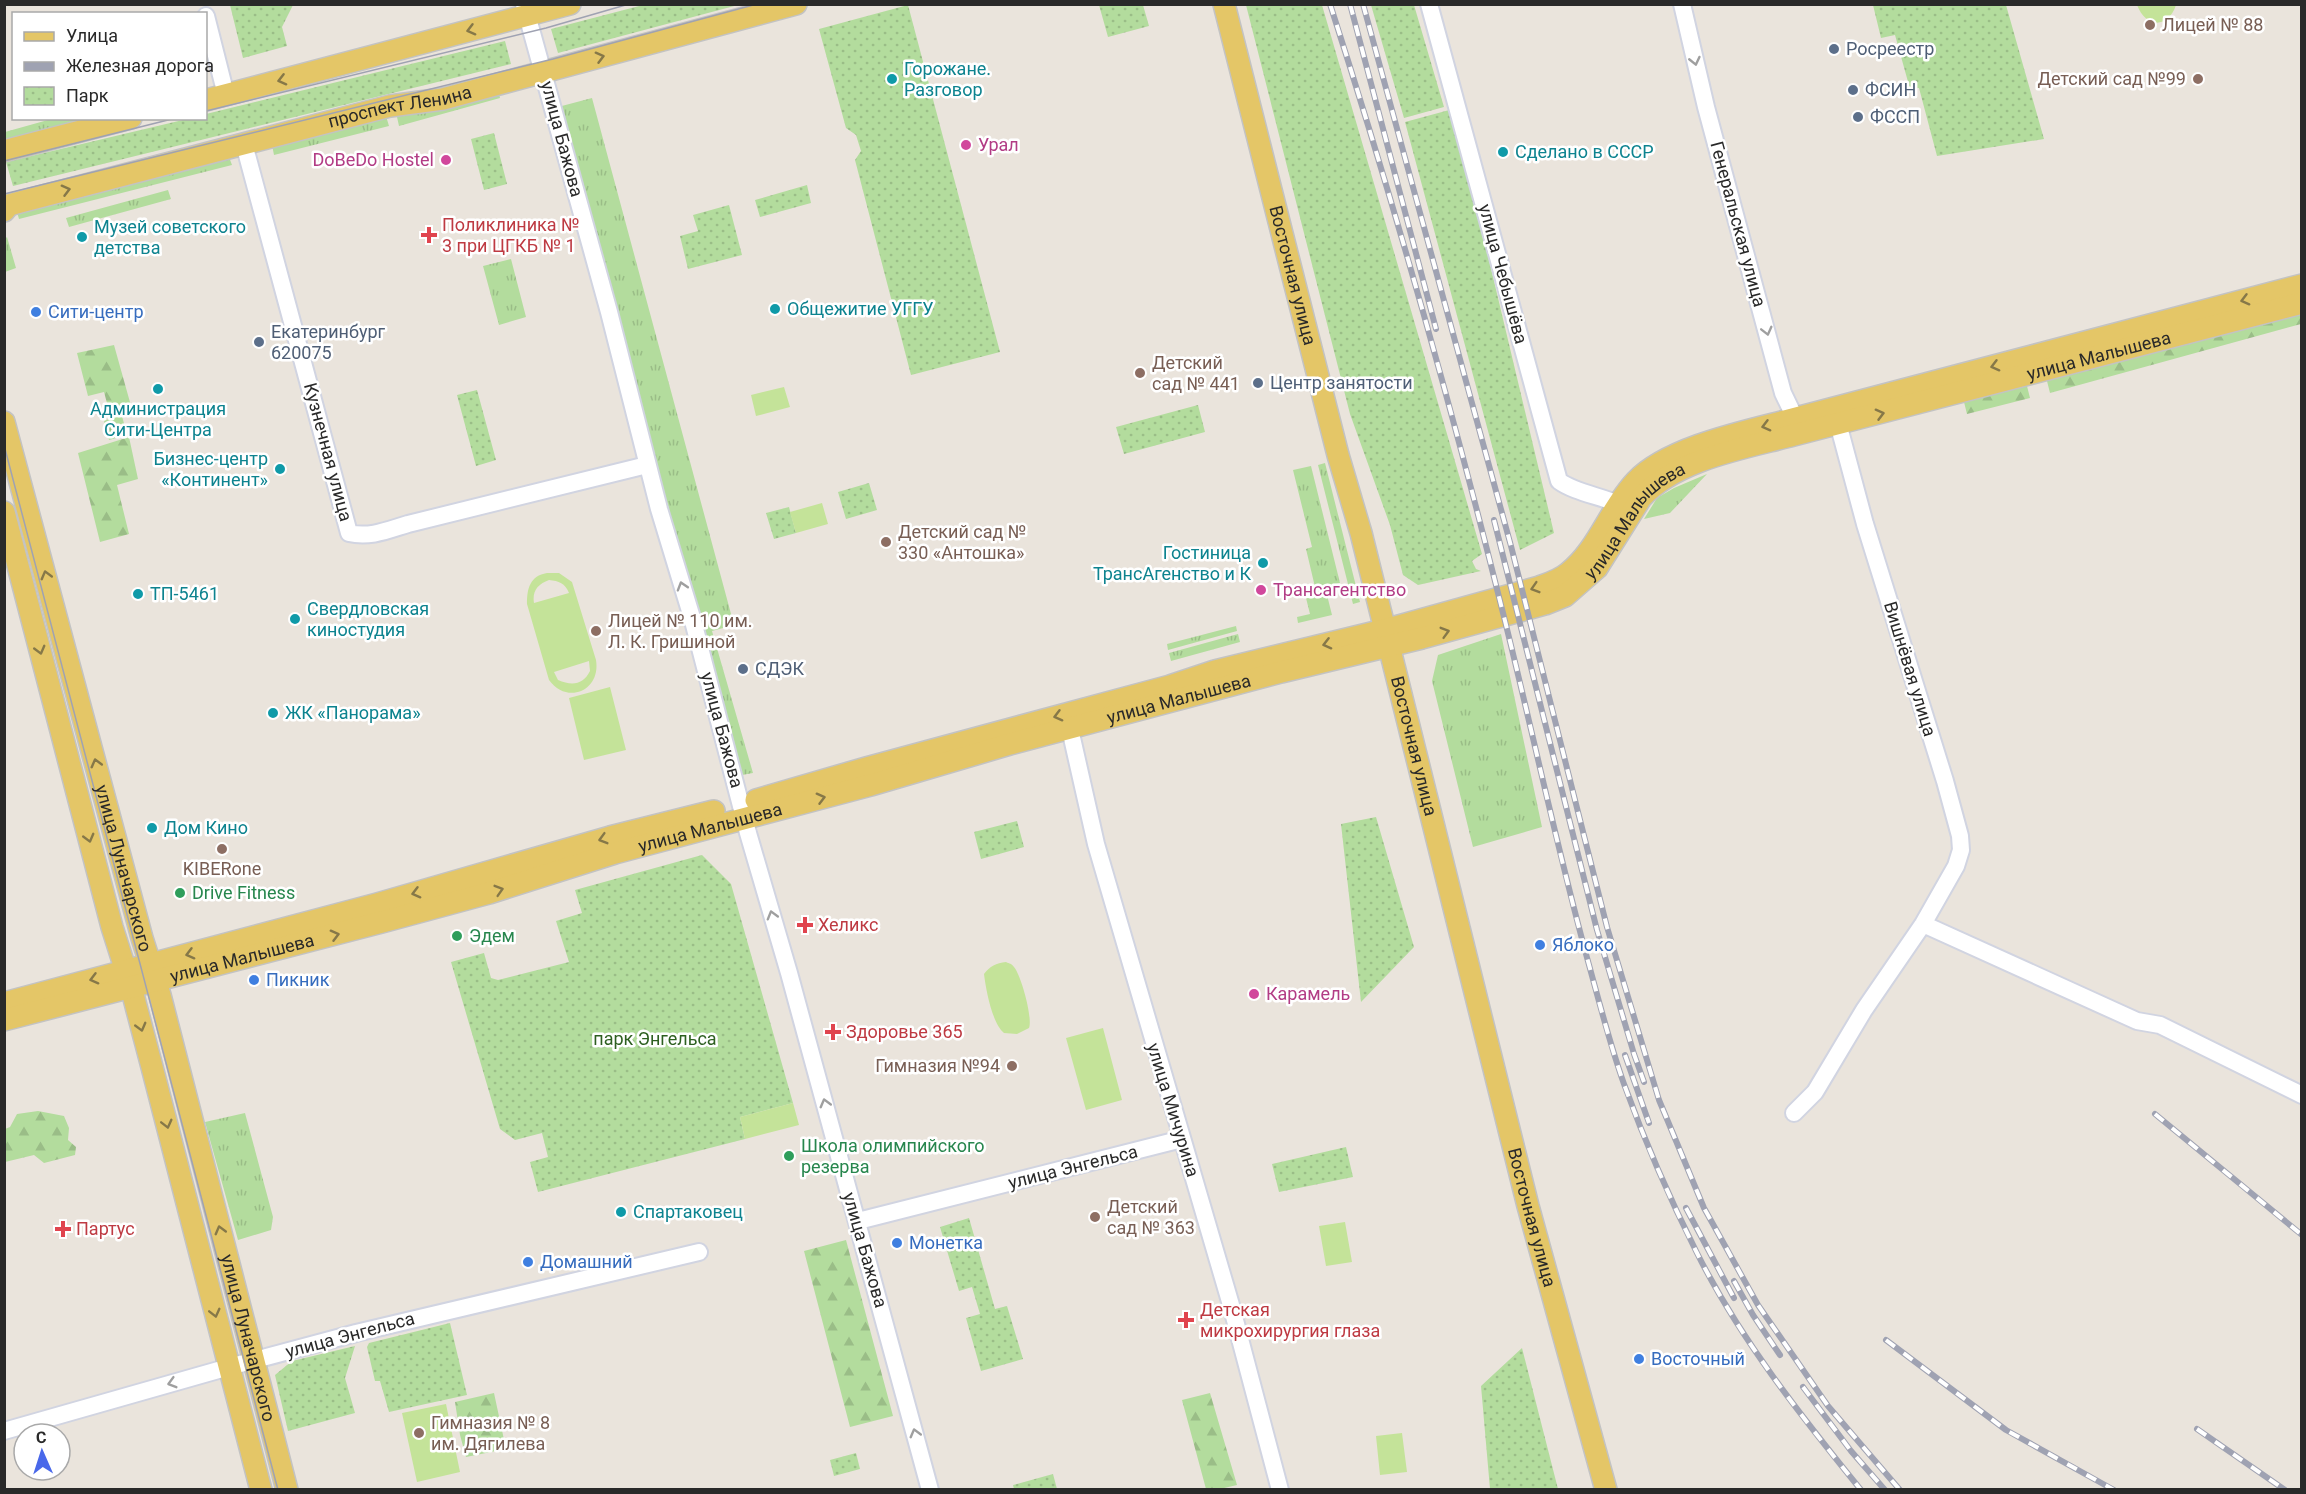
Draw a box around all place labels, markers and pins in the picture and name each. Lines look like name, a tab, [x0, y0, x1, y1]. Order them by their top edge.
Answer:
place label: Лицей № 88	[2162, 14, 2263, 35]
marker: Лицей № 88	[2143, 18, 2157, 32]
place label: Росреестр	[1846, 38, 1934, 59]
marker: Росреестр	[1827, 42, 1841, 56]
place label: Горожане. Разговор	[904, 58, 991, 100]
place label: Детский сад №99	[2037, 68, 2186, 89]
marker: Горожане. Разговор	[885, 72, 899, 86]
marker: Детский сад №99	[2191, 72, 2205, 86]
place label: ФСИН	[1865, 79, 1916, 100]
marker: ФСИН	[1846, 83, 1860, 97]
place label: ФССП	[1870, 106, 1920, 127]
marker: ФССП	[1851, 110, 1865, 124]
place label: Урал	[978, 134, 1019, 155]
marker: Урал	[959, 138, 973, 152]
place label: Сделано в СССР	[1515, 141, 1654, 162]
marker: Сделано в СССР	[1496, 145, 1510, 159]
place label: DoBeDo Hostel	[312, 149, 434, 170]
marker: DoBeDo Hostel	[439, 153, 453, 167]
place label: Поликлиника № 3 при ЦГКБ № 1	[442, 214, 580, 256]
place label: Музей советского детства	[94, 216, 246, 258]
marker: Поликлиника № 3 при ЦГКБ № 1	[420, 226, 438, 244]
marker: Музей советского детства	[75, 230, 89, 244]
place label: Общежитие УГГУ	[787, 298, 934, 319]
place label: Сити-центр	[48, 301, 143, 322]
marker: Общежитие УГГУ	[768, 302, 782, 316]
marker: Сити-центр	[29, 305, 43, 319]
place label: Екатеринбург 620075	[271, 321, 386, 363]
marker: Екатеринбург 620075	[252, 335, 266, 349]
place label: Детский сад № 441	[1152, 352, 1240, 394]
marker: Детский сад № 441	[1133, 366, 1147, 380]
place label: Центр занятости	[1270, 372, 1413, 393]
marker: Центр занятости	[1251, 376, 1265, 390]
marker: Администрация Сити-Центра	[151, 382, 165, 396]
place label: Администрация Сити-Центра	[90, 398, 226, 440]
place label: Бизнес-центр «Континент»	[153, 448, 268, 490]
marker: Бизнес-центр «Континент»	[273, 462, 287, 476]
place label: Детский сад № 330 «Антошка»	[898, 521, 1026, 563]
marker: Детский сад № 330 «Антошка»	[879, 535, 893, 549]
place label: Гостиница ТрансАгенство и К	[1093, 542, 1251, 584]
marker: Гостиница ТрансАгенство и К	[1256, 556, 1270, 570]
place label: Трансагентство	[1273, 579, 1406, 600]
place label: ТП-5461	[150, 583, 219, 604]
marker: Трансагентство	[1254, 583, 1268, 597]
marker: ТП-5461	[131, 587, 145, 601]
place label: Свердловская киностудия	[307, 598, 429, 640]
place label: Лицей № 110 им. Л. К. Гришиной	[608, 610, 752, 652]
marker: Свердловская киностудия	[288, 612, 302, 626]
marker: Лицей № 110 им. Л. К. Гришиной	[589, 624, 603, 638]
place label: СДЭК	[755, 658, 804, 679]
marker: СДЭК	[736, 662, 750, 676]
place label: ЖК «Панорама»	[285, 702, 421, 723]
marker: ЖК «Панорама»	[266, 706, 280, 720]
place label: Дом Кино	[164, 817, 248, 838]
marker: Дом Кино	[145, 821, 159, 835]
marker: KIBERone	[215, 842, 229, 856]
place label: KIBERone	[183, 858, 261, 879]
place label: Drive Fitness	[192, 882, 295, 903]
marker: Drive Fitness	[173, 886, 187, 900]
place label: Хеликс	[818, 914, 878, 935]
marker: Хеликс	[796, 916, 814, 934]
place label: Эдем	[469, 925, 515, 946]
marker: Эдем	[450, 929, 464, 943]
place label: Яблоко	[1552, 934, 1614, 955]
marker: Яблоко	[1533, 938, 1547, 952]
place label: Пикник	[266, 969, 330, 990]
marker: Пикник	[247, 973, 261, 987]
place label: Карамель	[1266, 983, 1350, 1004]
marker: Карамель	[1247, 987, 1261, 1001]
place label: Здоровье 365	[846, 1021, 963, 1042]
marker: Здоровье 365	[824, 1023, 842, 1041]
place label: Гимназия №94	[875, 1055, 1000, 1076]
marker: Гимназия №94	[1005, 1059, 1019, 1073]
place label: Школа олимпийского резерва	[801, 1135, 985, 1177]
marker: Школа олимпийского резерва	[782, 1149, 796, 1163]
place label: Детский сад № 363	[1107, 1196, 1195, 1238]
place label: Спартаковец	[633, 1201, 743, 1222]
marker: Спартаковец	[614, 1205, 628, 1219]
marker: Детский сад № 363	[1088, 1210, 1102, 1224]
place label: Партус	[76, 1218, 135, 1239]
marker: Партус	[54, 1220, 72, 1238]
place label: Монетка	[909, 1232, 983, 1253]
marker: Монетка	[890, 1236, 904, 1250]
place label: Домашний	[540, 1251, 633, 1272]
marker: Домашний	[521, 1255, 535, 1269]
place label: Детская микрохирургия глаза	[1200, 1299, 1380, 1341]
marker: Детская микрохирургия глаза	[1177, 1311, 1195, 1329]
place label: Восточный	[1651, 1348, 1745, 1369]
marker: Восточный	[1632, 1352, 1646, 1366]
place label: Гимназия № 8 им. Дягилева	[431, 1412, 550, 1454]
marker: Гимназия № 8 им. Дягилева	[412, 1426, 426, 1440]

